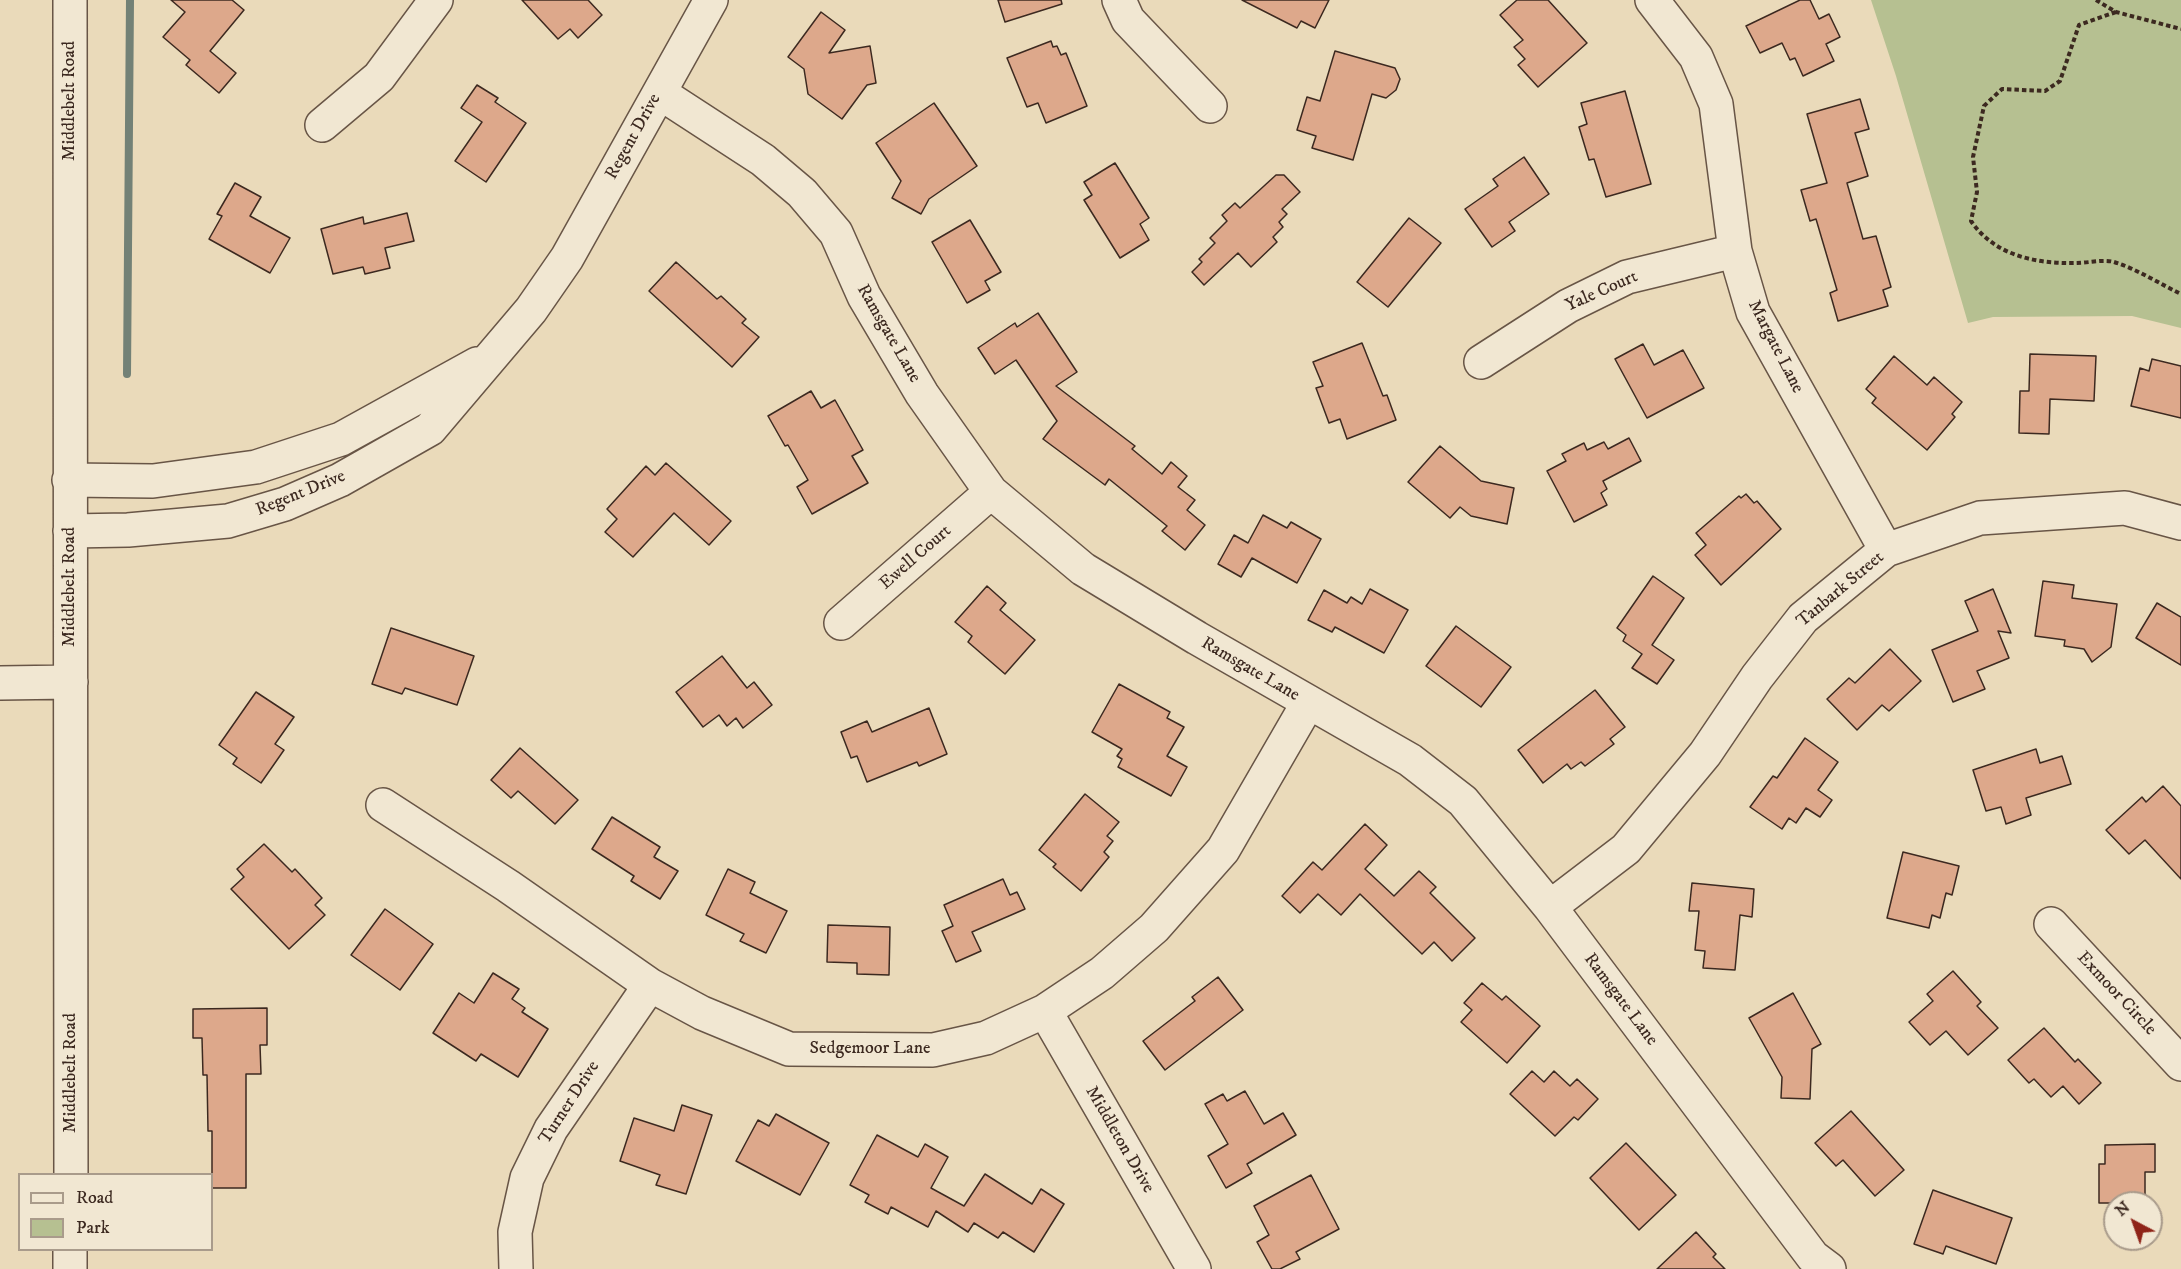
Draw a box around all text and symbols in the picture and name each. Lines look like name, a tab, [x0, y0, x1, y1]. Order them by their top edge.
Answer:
street label: Middlebelt Road	[59, 41, 81, 161]
street label: Regent Drive	[602, 90, 666, 184]
street label: Yale Court	[1563, 267, 1641, 317]
street label: Ramsgate Lane	[851, 281, 925, 387]
street label: Margate Lane	[1742, 297, 1808, 397]
street label: Regent Drive	[253, 466, 349, 522]
street label: Ewell Court	[876, 521, 956, 595]
street label: Middlebelt Road	[59, 527, 81, 647]
street label: Tanbark Street	[1793, 547, 1889, 633]
street label: Ramsgate Lane	[1197, 633, 1303, 707]
street label: Exmoor Circle	[2072, 948, 2160, 1040]
street label: Ramsgate Lane	[1578, 950, 1662, 1050]
street label: Middlebelt Road	[60, 1013, 82, 1133]
street label: Sedgemoor Lane	[810, 1038, 930, 1060]
street label: Turner Drive	[535, 1057, 605, 1149]
street label: Middleton Drive	[1080, 1083, 1158, 1197]
legend	[18, 1173, 213, 1251]
text: Road	[76, 1187, 113, 1209]
north arrow	[2103, 1191, 2163, 1251]
text: N	[2111, 1197, 2134, 1221]
text: Park	[76, 1217, 110, 1239]

